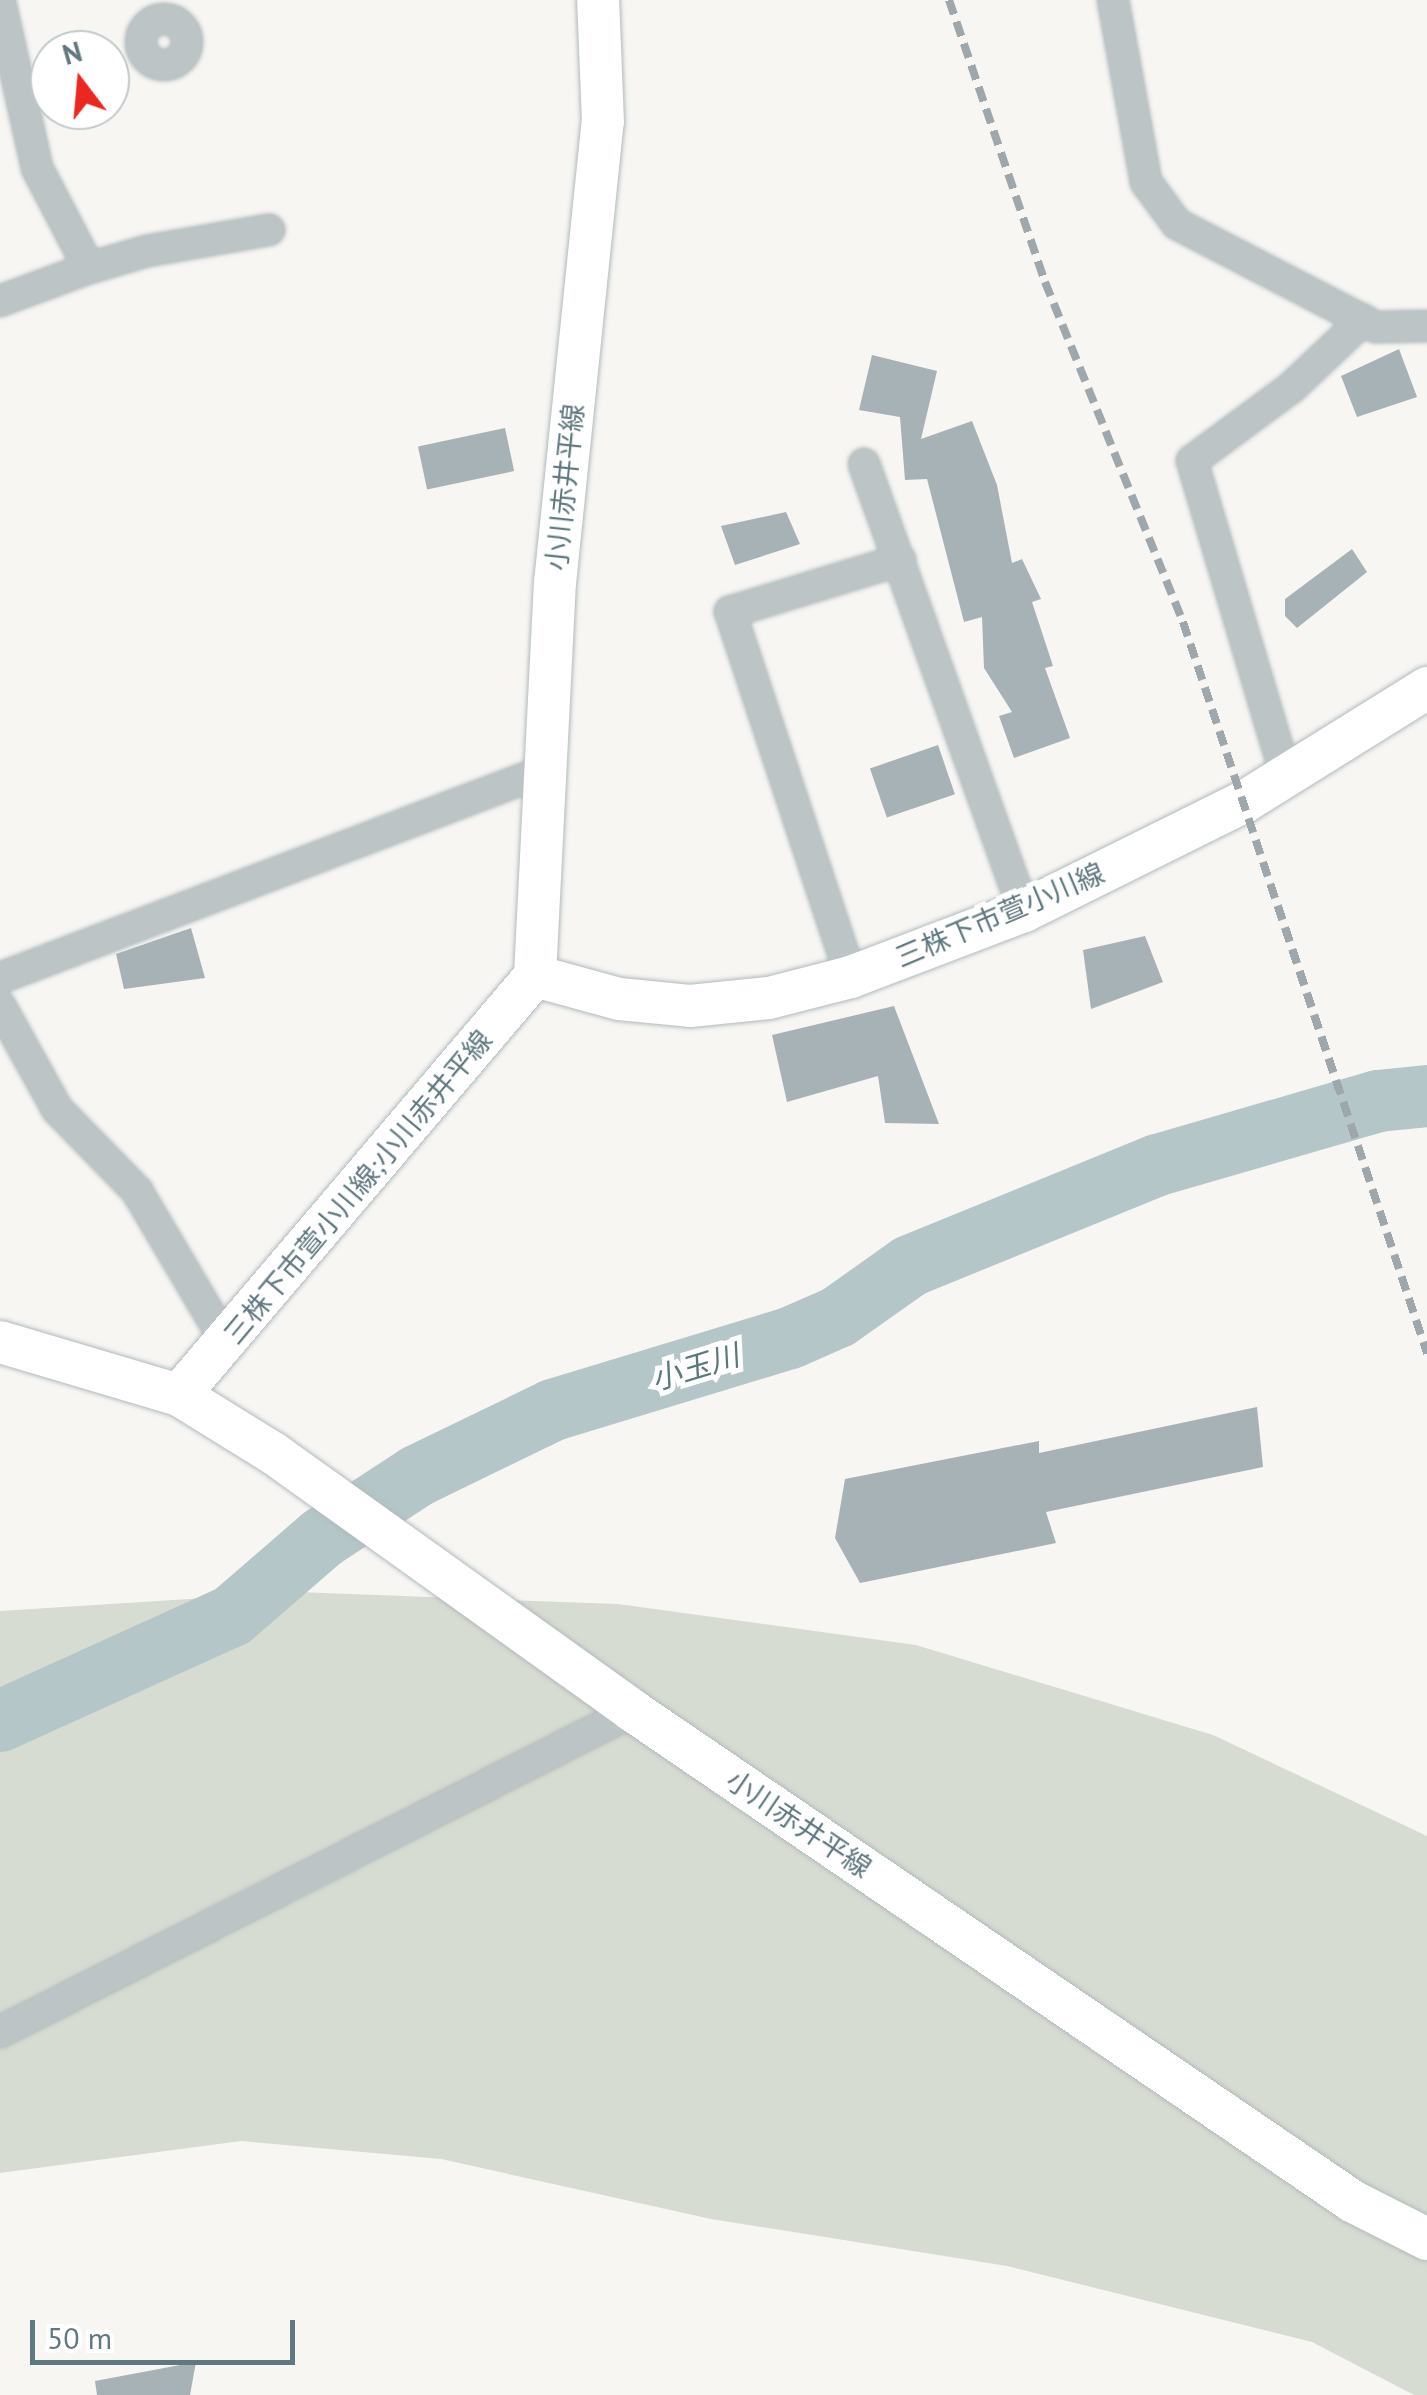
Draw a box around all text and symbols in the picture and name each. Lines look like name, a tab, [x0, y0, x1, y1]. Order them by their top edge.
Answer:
north arrow	[30, 30, 130, 130]
text: N	[58, 32, 86, 73]
street label: 小川赤井平線	[540, 402, 590, 572]
street label: 三株下市萱小川線	[890, 856, 1110, 974]
street label: 三株下市萱小川線;小川赤井平線	[217, 1023, 499, 1351]
water label: 小玉川	[647, 1337, 743, 1397]
street label: 小川赤井平線	[720, 1763, 878, 1885]
scale bar	[35, 2300, 300, 2362]
text: 50 m	[47, 2318, 112, 2357]

